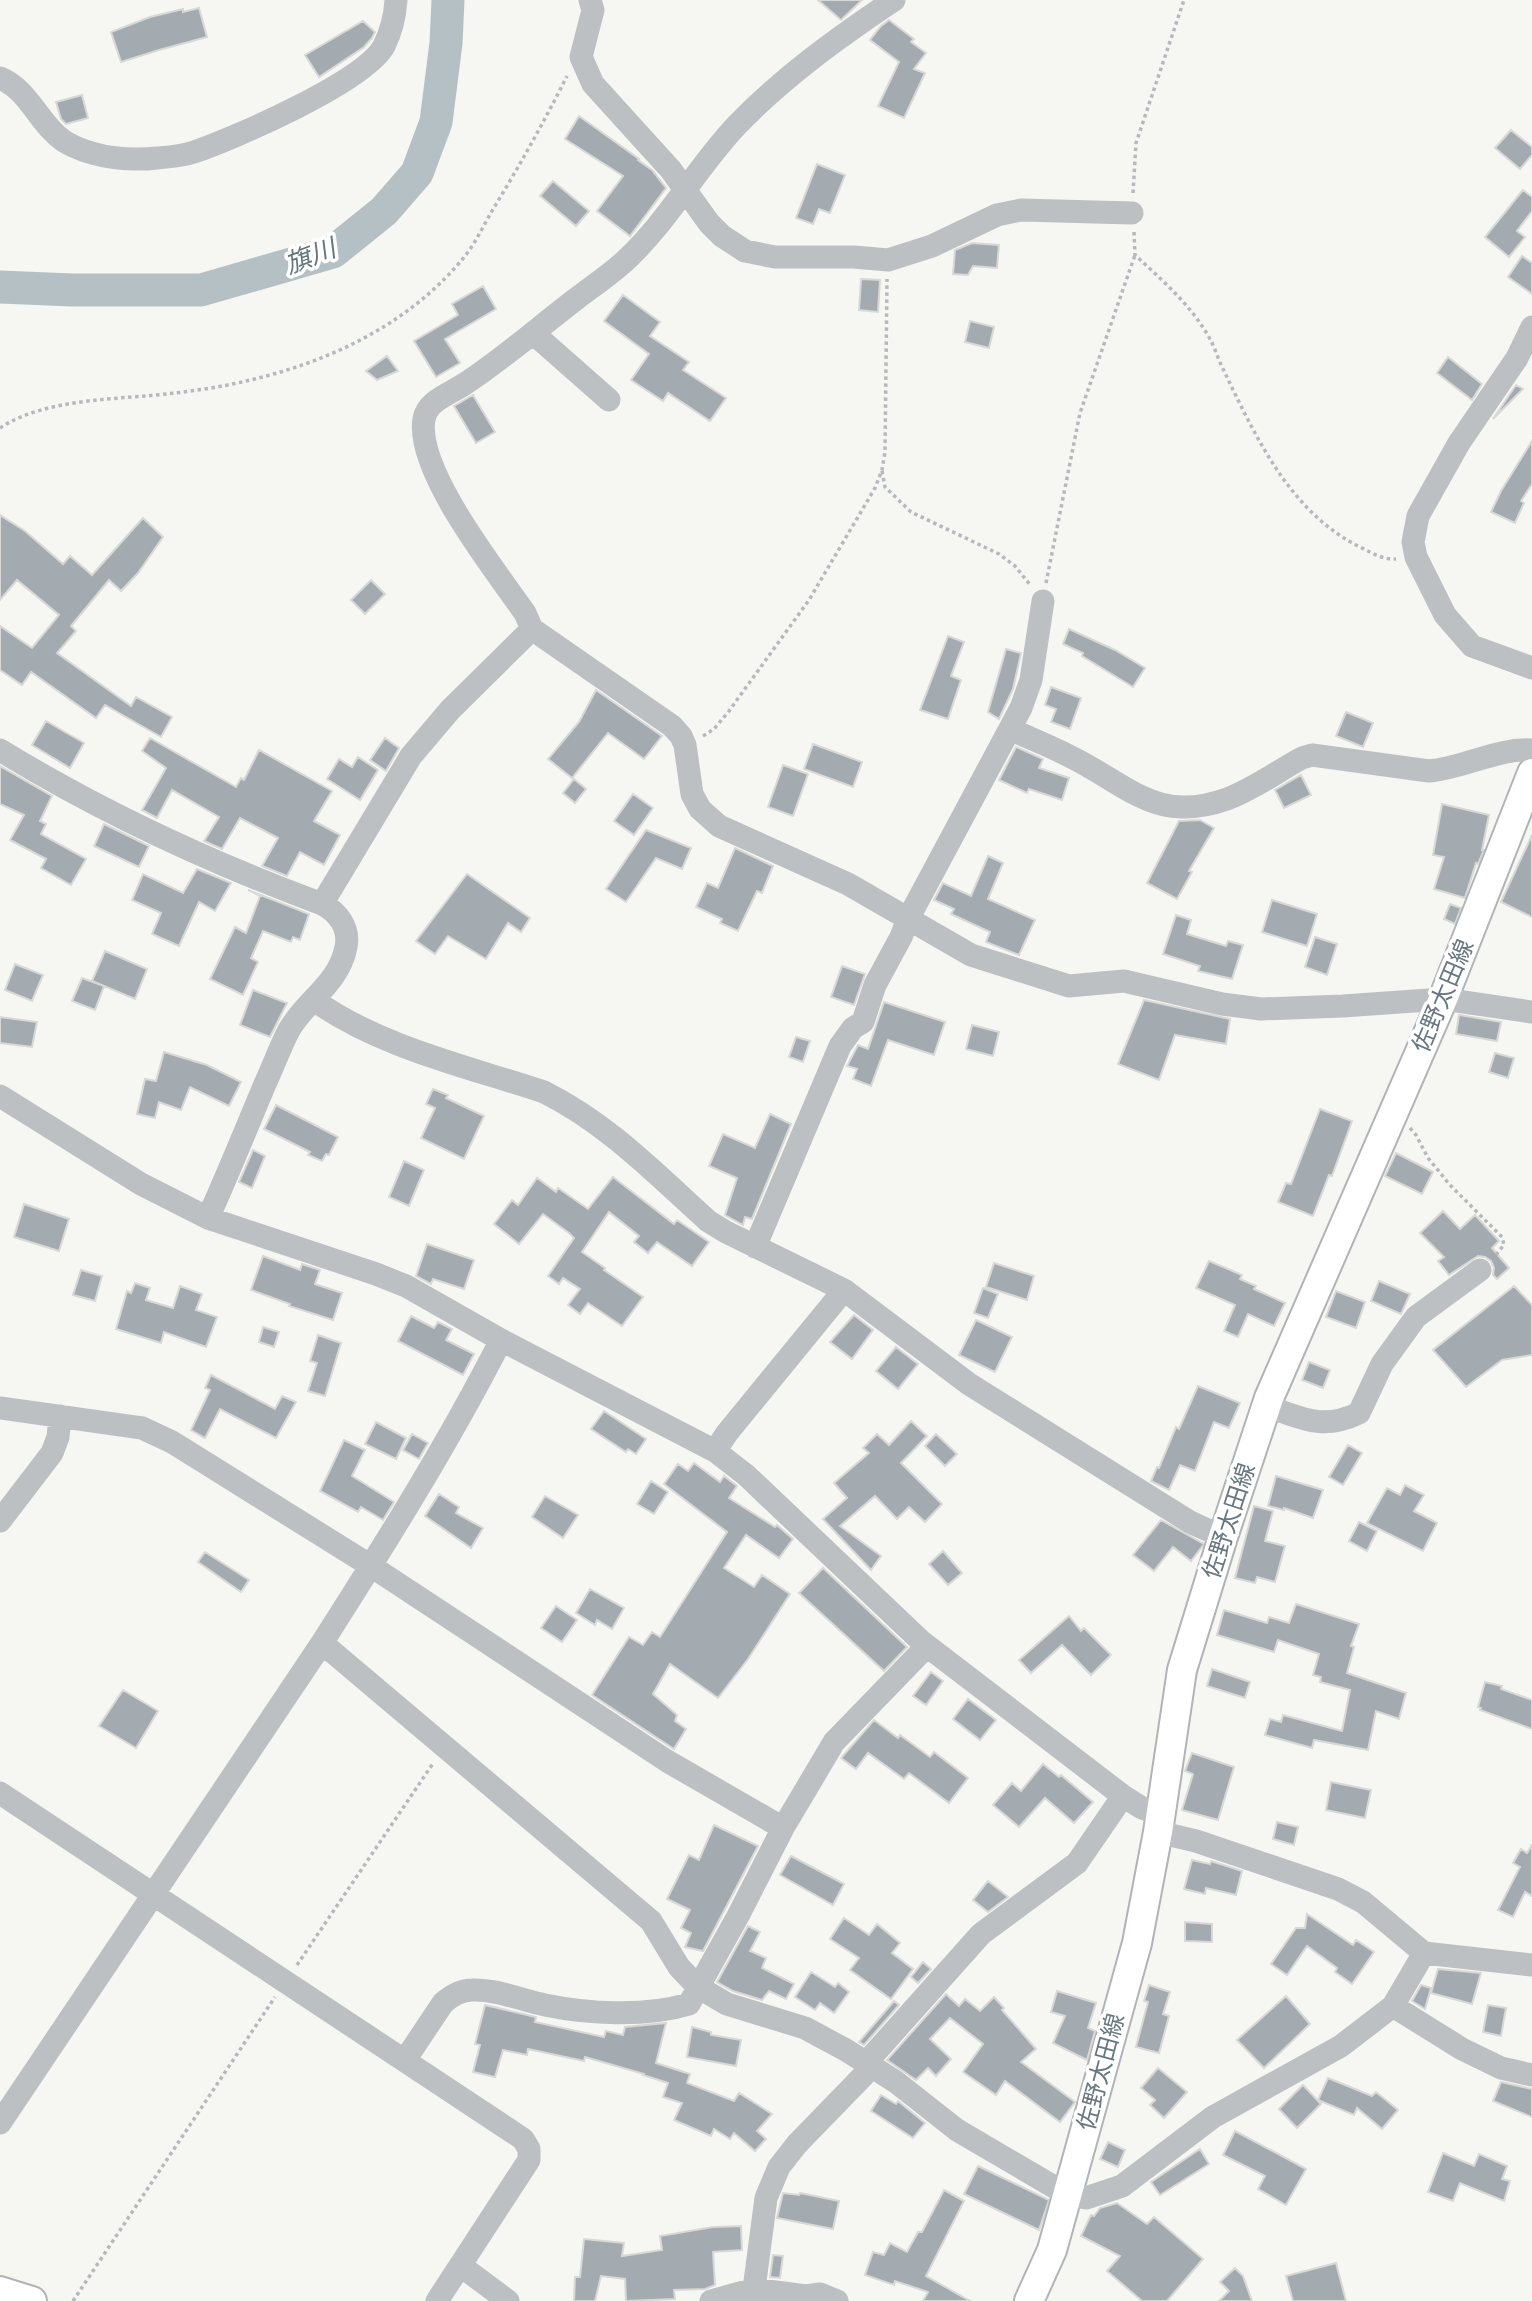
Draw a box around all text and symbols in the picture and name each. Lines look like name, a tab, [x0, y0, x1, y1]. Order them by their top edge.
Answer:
water label: 旗川	[280, 232, 342, 279]
street label: 佐野太田線	[1407, 935, 1479, 1057]
street label: 佐野太田線	[1197, 1460, 1261, 1582]
street label: 佐野太田線	[1072, 2010, 1130, 2134]

